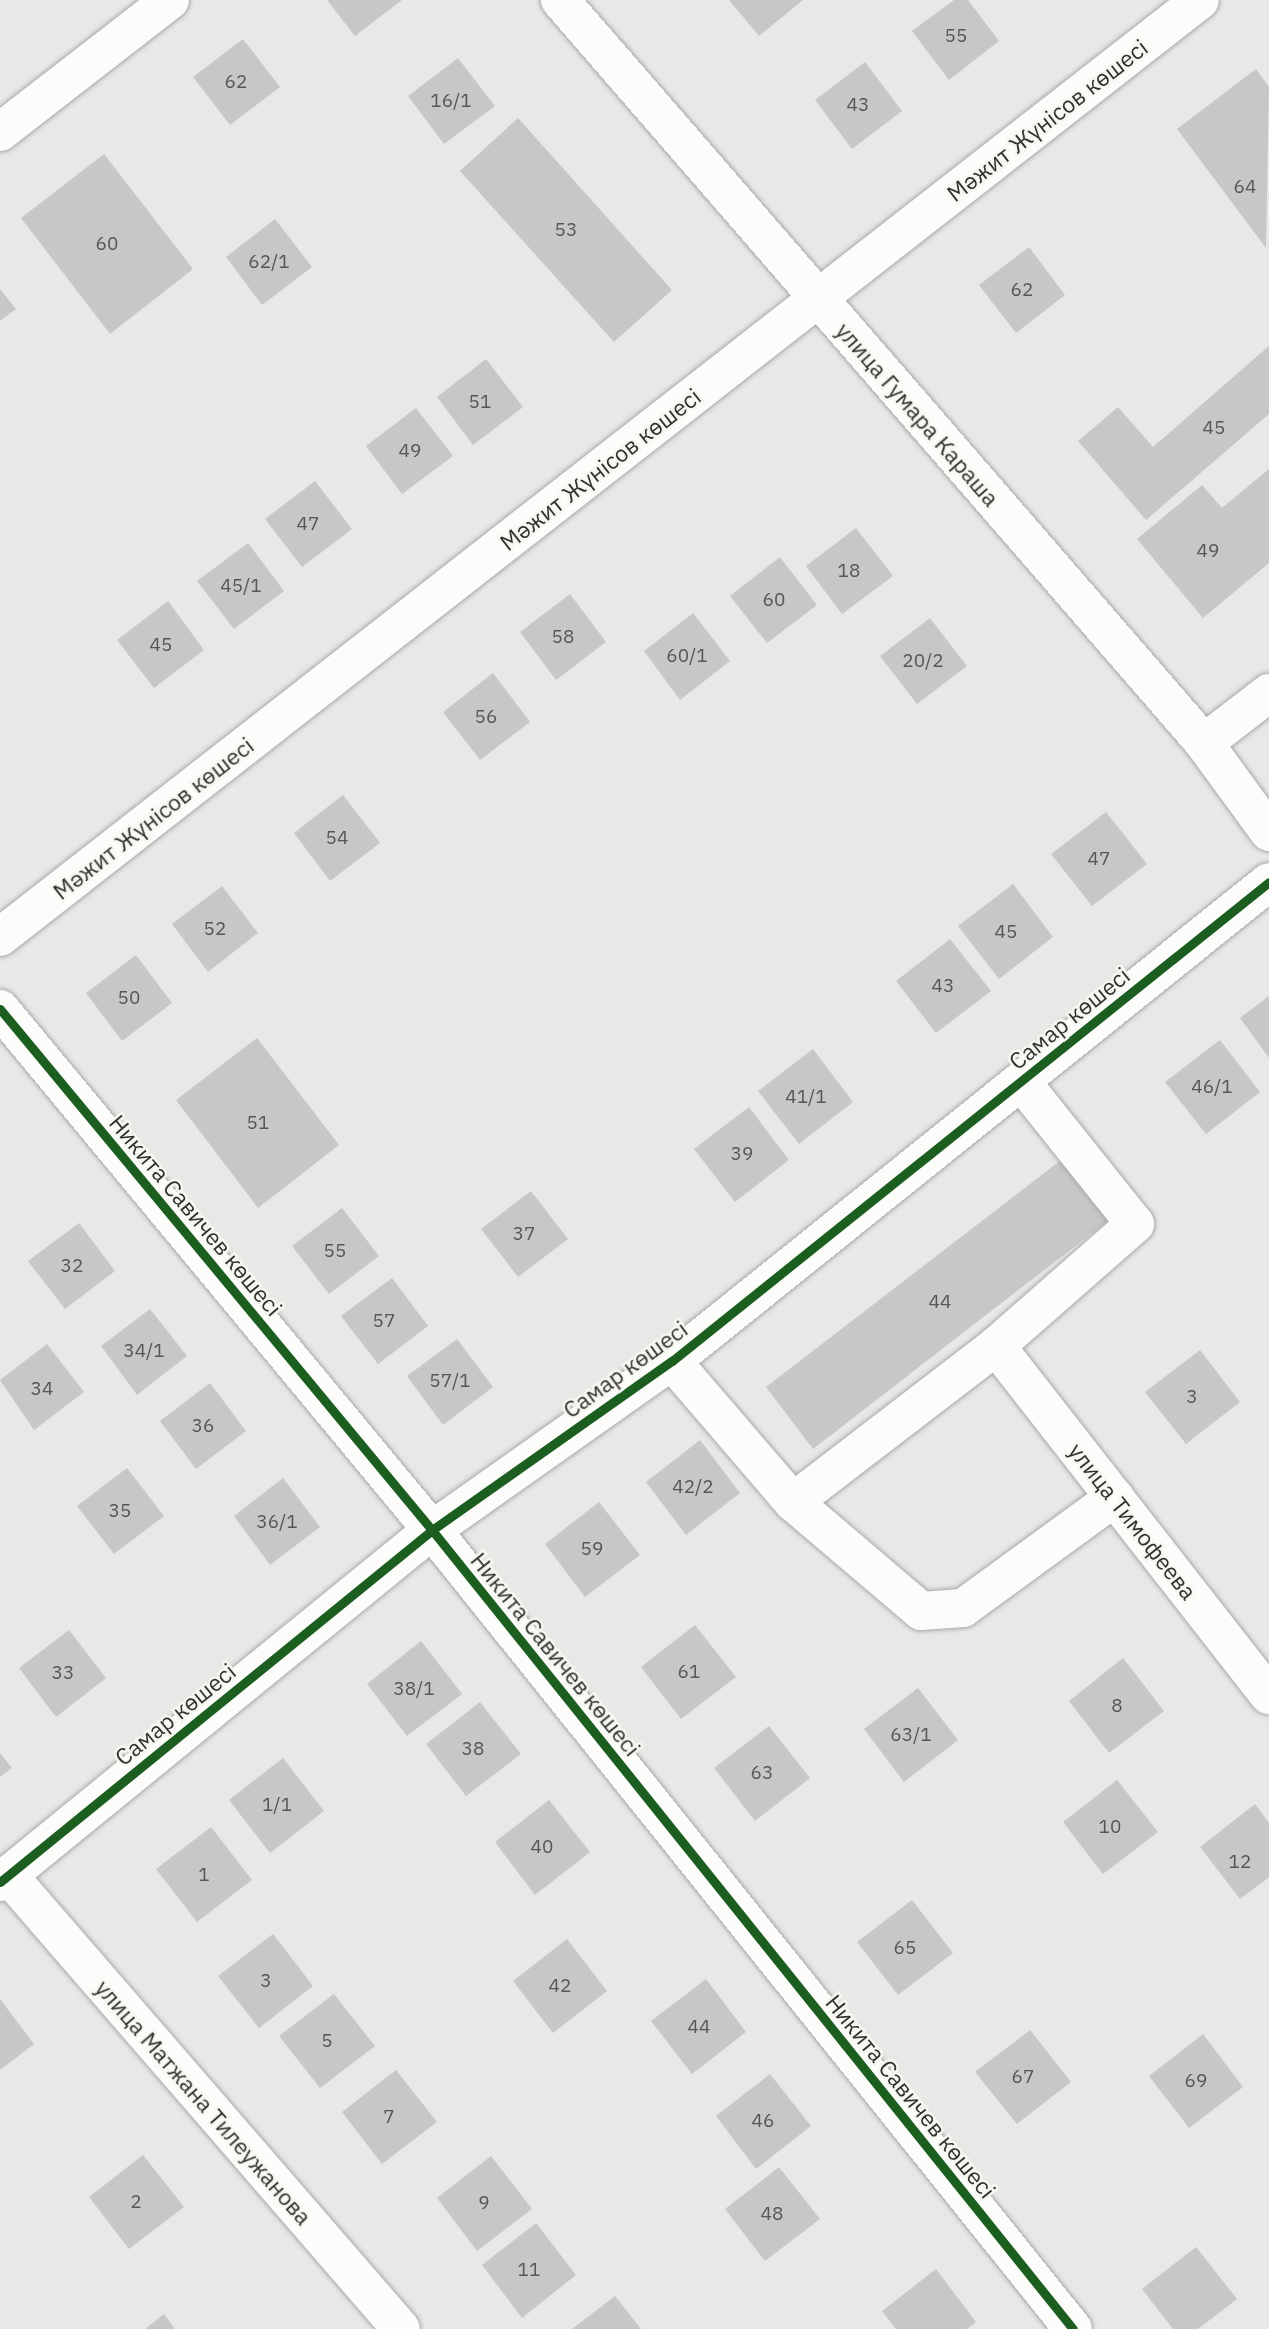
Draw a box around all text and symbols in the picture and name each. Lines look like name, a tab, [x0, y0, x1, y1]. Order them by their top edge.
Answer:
house number: 55	[945, 25, 967, 47]
street label: Мәжит Жүнісов көшесі	[941, 33, 1153, 207]
house number: 62	[225, 71, 247, 93]
house number: 16/1	[430, 90, 472, 112]
house number: 43	[847, 94, 869, 116]
house number: 64	[1234, 176, 1256, 198]
house number: 53	[555, 219, 577, 241]
house number: 60	[96, 233, 118, 255]
house number: 62/1	[248, 251, 290, 273]
house number: 62	[1011, 279, 1033, 301]
street label: улица Гумара Караша	[831, 317, 1005, 511]
street label: Мәжит Жүнісов көшесі	[494, 382, 706, 556]
house number: 51	[469, 391, 491, 413]
house number: 45	[1203, 417, 1225, 439]
house number: 49	[399, 440, 421, 462]
house number: 47	[297, 513, 319, 535]
house number: 49	[1197, 540, 1219, 562]
house number: 18	[838, 560, 860, 582]
house number: 45/1	[220, 575, 262, 597]
house number: 60	[763, 589, 785, 611]
house number: 58	[552, 626, 574, 648]
house number: 45	[150, 634, 172, 656]
house number: 60/1	[666, 645, 708, 667]
house number: 20/2	[902, 650, 944, 672]
house number: 56	[475, 706, 497, 728]
street label: Мәжит Жүнісов көшесі	[47, 731, 259, 905]
house number: 54	[326, 827, 348, 849]
house number: 47	[1088, 848, 1110, 870]
house number: 52	[204, 918, 226, 940]
house number: 45	[995, 921, 1017, 943]
street label: Самар көшесі	[1003, 961, 1135, 1075]
house number: 43	[932, 975, 954, 997]
house number: 50	[118, 987, 140, 1009]
house number: 46/1	[1191, 1076, 1233, 1098]
house number: 41/1	[785, 1086, 827, 1108]
street label: Никита Савичев көшесі	[104, 1109, 288, 1321]
house number: 51	[247, 1112, 269, 1134]
house number: 39	[731, 1143, 753, 1165]
house number: 37	[513, 1223, 535, 1245]
house number: 55	[324, 1240, 346, 1262]
house number: 32	[61, 1255, 83, 1277]
house number: 44	[929, 1291, 951, 1313]
house number: 57	[373, 1310, 395, 1332]
street label: Самар көшесі	[557, 1315, 693, 1423]
house number: 34/1	[123, 1340, 165, 1362]
house number: 57/1	[429, 1370, 471, 1392]
house number: 34	[31, 1378, 53, 1400]
house number: 3	[1186, 1386, 1198, 1408]
house number: 36	[192, 1415, 214, 1437]
street label: улица Тимофеева	[1063, 1437, 1203, 1605]
house number: 42/2	[672, 1476, 714, 1498]
house number: 35	[109, 1500, 131, 1522]
house number: 36/1	[256, 1511, 298, 1533]
house number: 59	[581, 1538, 603, 1560]
street label: Никита Савичев көшесі	[465, 1547, 647, 1761]
street label: Самар көшесі	[109, 1657, 241, 1771]
house number: 61	[678, 1661, 700, 1683]
house number: 33	[52, 1662, 74, 1684]
house number: 38/1	[393, 1678, 435, 1700]
house number: 8	[1111, 1695, 1123, 1717]
house number: 63/1	[890, 1724, 932, 1746]
house number: 38	[462, 1738, 484, 1760]
house number: 63	[751, 1762, 773, 1784]
house number: 1/1	[262, 1794, 292, 1816]
house number: 10	[1099, 1816, 1121, 1838]
house number: 40	[531, 1836, 553, 1858]
house number: 12	[1229, 1851, 1251, 1873]
house number: 1	[198, 1864, 210, 1886]
house number: 65	[894, 1937, 916, 1959]
house number: 3	[260, 1970, 272, 1992]
street label: улица Матжана Тилеужанова	[90, 1974, 318, 2230]
house number: 42	[549, 1975, 571, 1997]
street label: Никита Савичев көшесі	[820, 1989, 1002, 2203]
house number: 44	[688, 2016, 710, 2038]
house number: 5	[321, 2030, 333, 2052]
house number: 67	[1012, 2066, 1034, 2088]
house number: 69	[1185, 2070, 1207, 2092]
house number: 7	[383, 2106, 395, 2128]
house number: 46	[752, 2110, 774, 2132]
house number: 2	[130, 2191, 142, 2213]
house number: 9	[478, 2192, 490, 2214]
house number: 48	[761, 2203, 783, 2225]
house number: 11	[518, 2259, 540, 2281]

